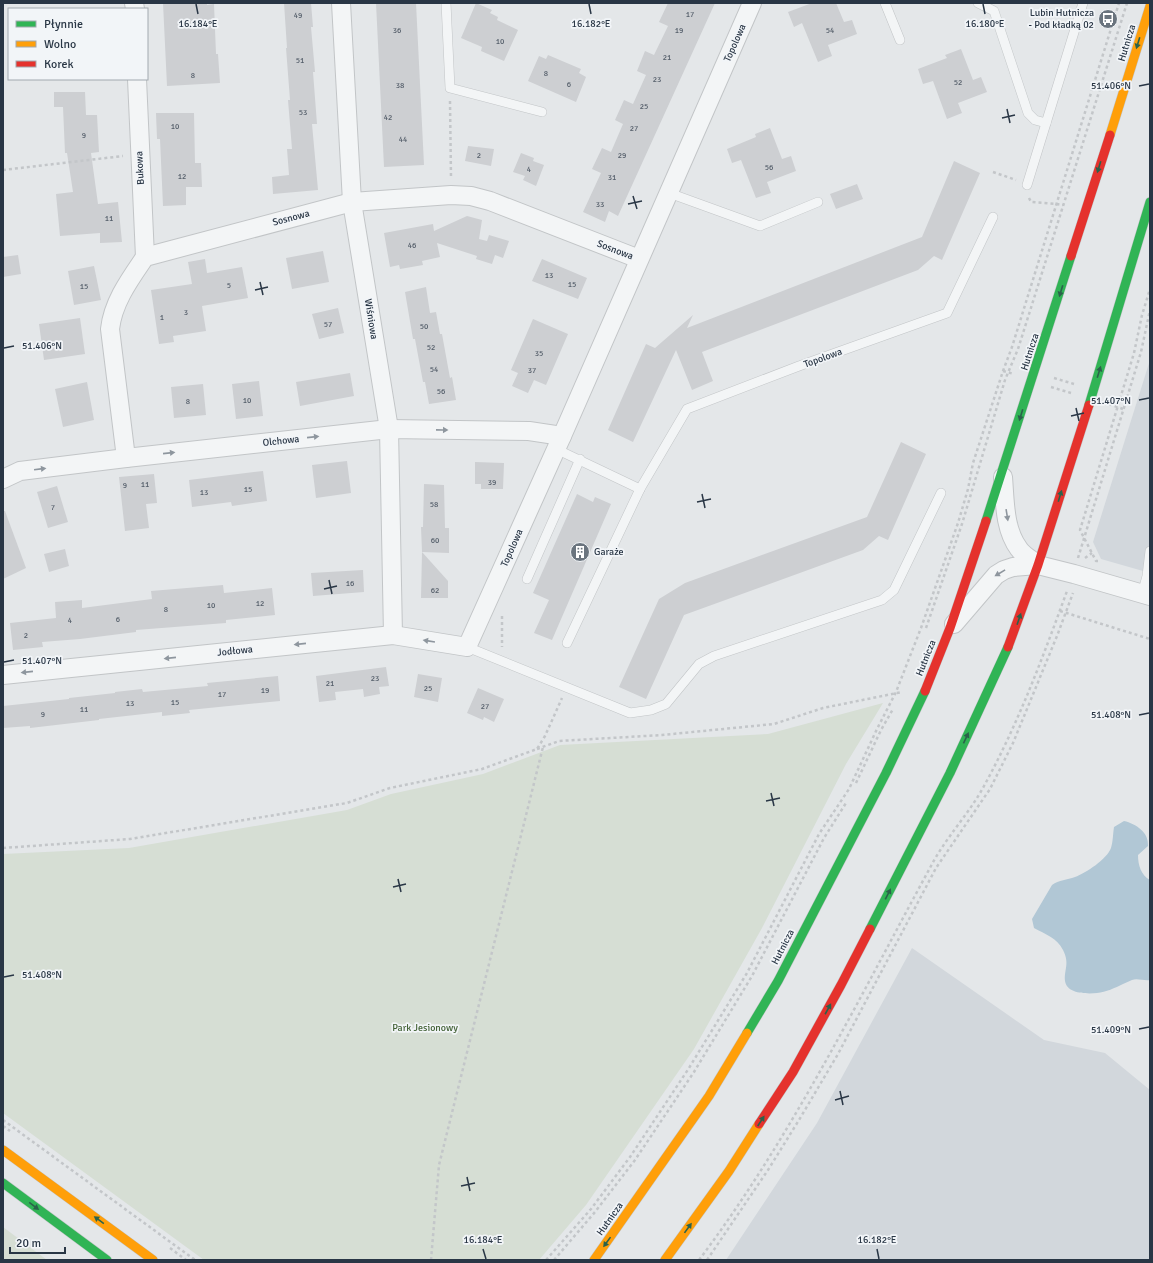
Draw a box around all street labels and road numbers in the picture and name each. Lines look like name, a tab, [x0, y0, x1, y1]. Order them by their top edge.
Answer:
street label: Topolowa	[721, 22, 749, 64]
street label: Hutnicza	[1116, 23, 1138, 63]
street label: Bukowa	[133, 151, 147, 185]
street label: Sosnowa	[271, 207, 311, 229]
street label: Sosnowa	[595, 238, 635, 262]
street label: Wiśniowa	[362, 298, 380, 340]
street label: Hutnicza	[1018, 332, 1042, 372]
street label: Topolowa	[802, 346, 844, 370]
street label: Olchowa	[262, 433, 300, 449]
street label: Topolowa	[498, 527, 526, 569]
street label: Hutnicza	[913, 638, 939, 678]
street label: Jodłowa	[217, 643, 253, 659]
street label: Hutnicza	[769, 927, 797, 967]
street label: Hutnicza	[594, 1200, 626, 1238]

